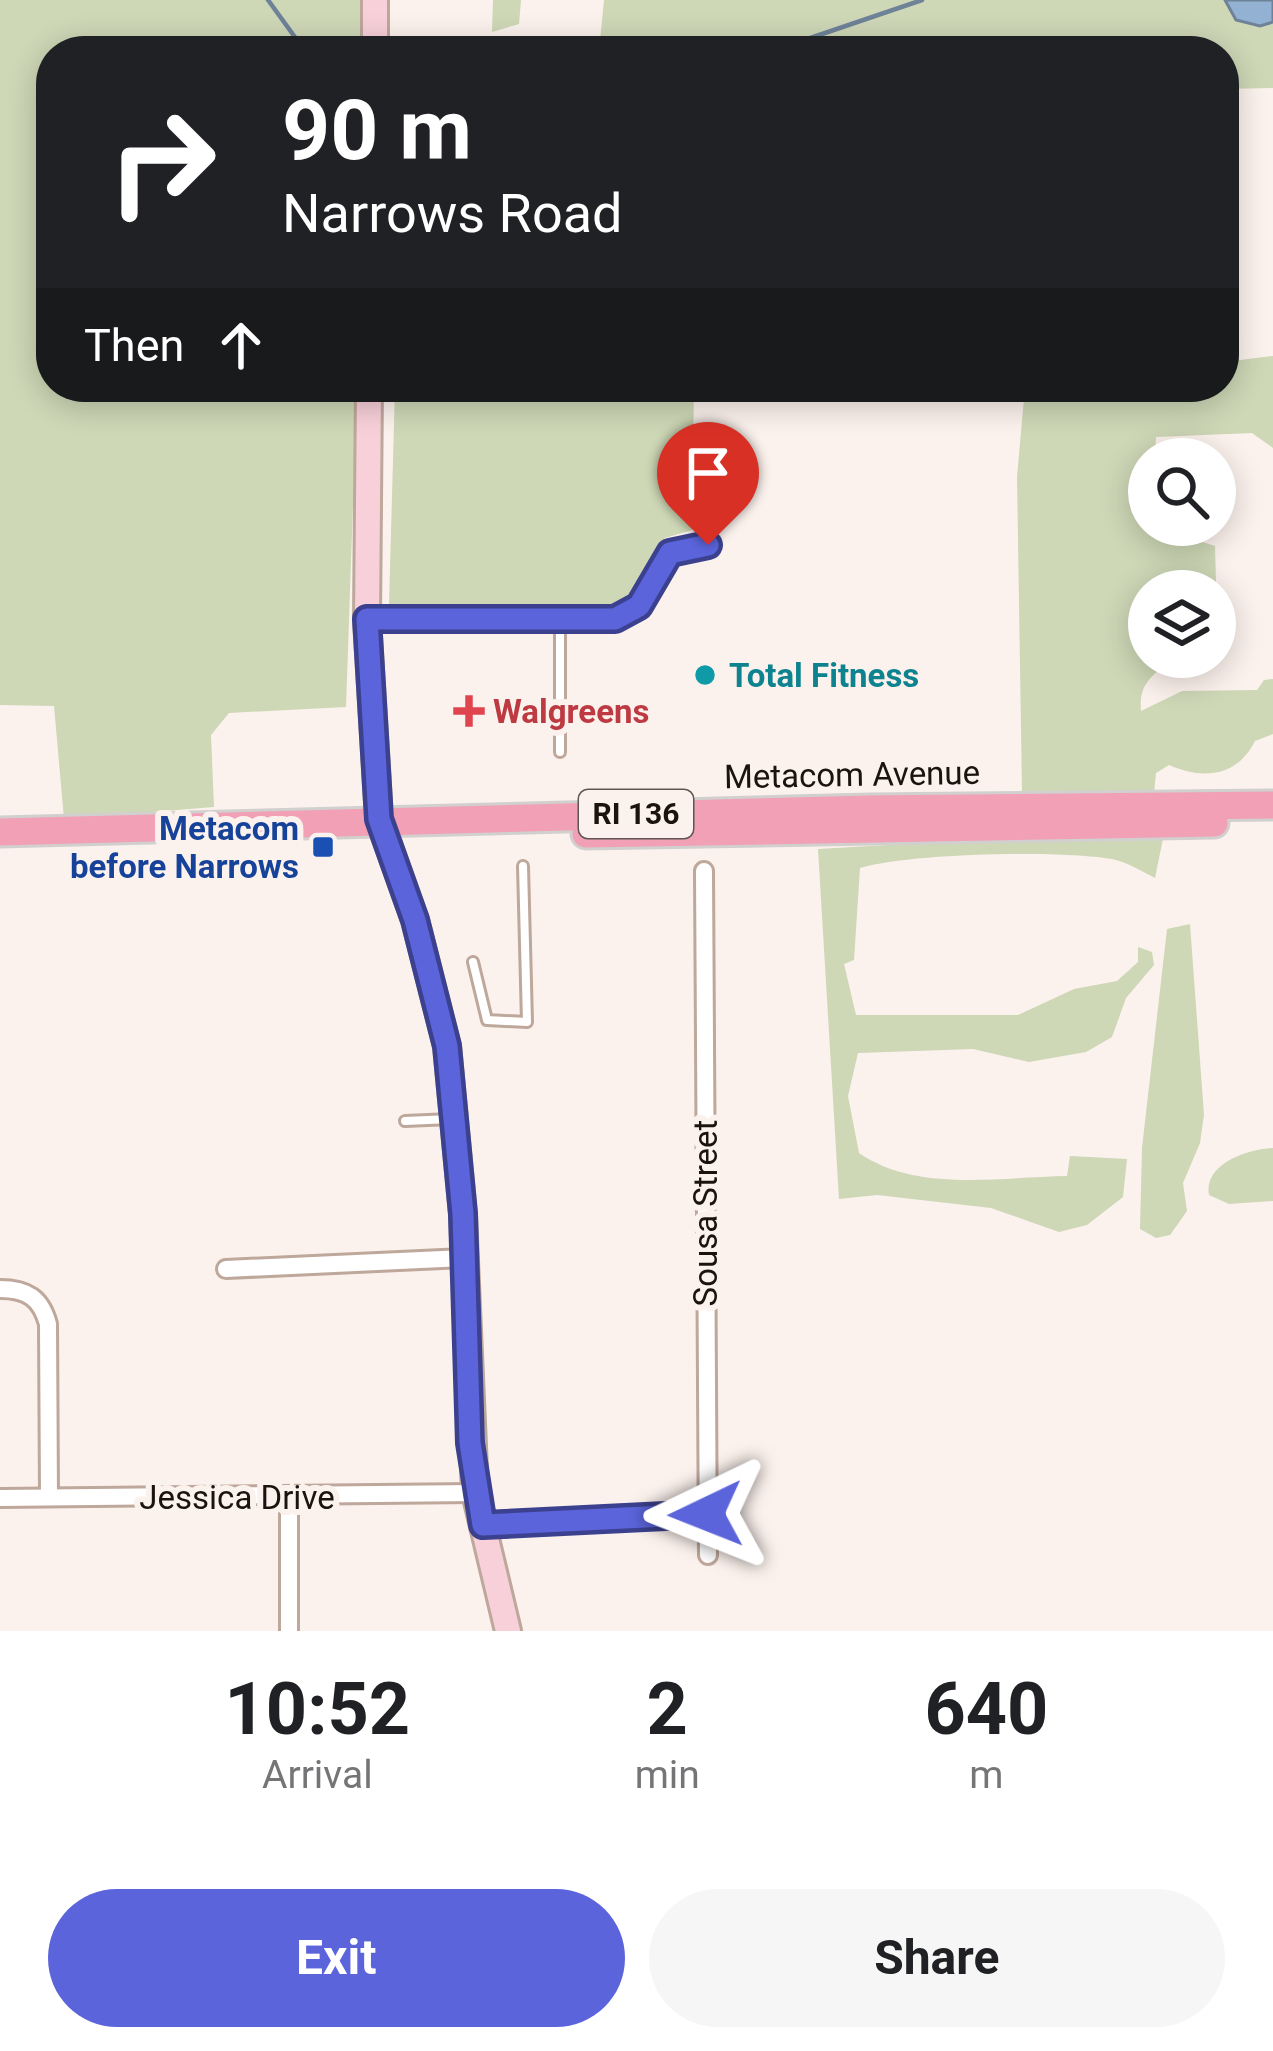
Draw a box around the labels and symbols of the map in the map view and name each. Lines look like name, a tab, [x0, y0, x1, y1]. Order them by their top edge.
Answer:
pin	[657, 422, 759, 545]
place label: Total Fitness	[729, 656, 919, 695]
marker: Total Fitness	[692, 662, 718, 688]
place label: Walgreens	[493, 692, 649, 731]
marker: Walgreens	[456, 698, 482, 724]
street label: Metacom Avenue	[724, 753, 980, 796]
road number: RI 136	[579, 790, 693, 838]
place label: Metacom before Narrows	[70, 809, 299, 886]
marker: Metacom before Narrows	[310, 834, 336, 860]
street label: Sousa Street	[686, 1120, 725, 1306]
position arrow	[643, 1451, 769, 1577]
street label: Jessica Drive	[139, 1478, 335, 1517]

